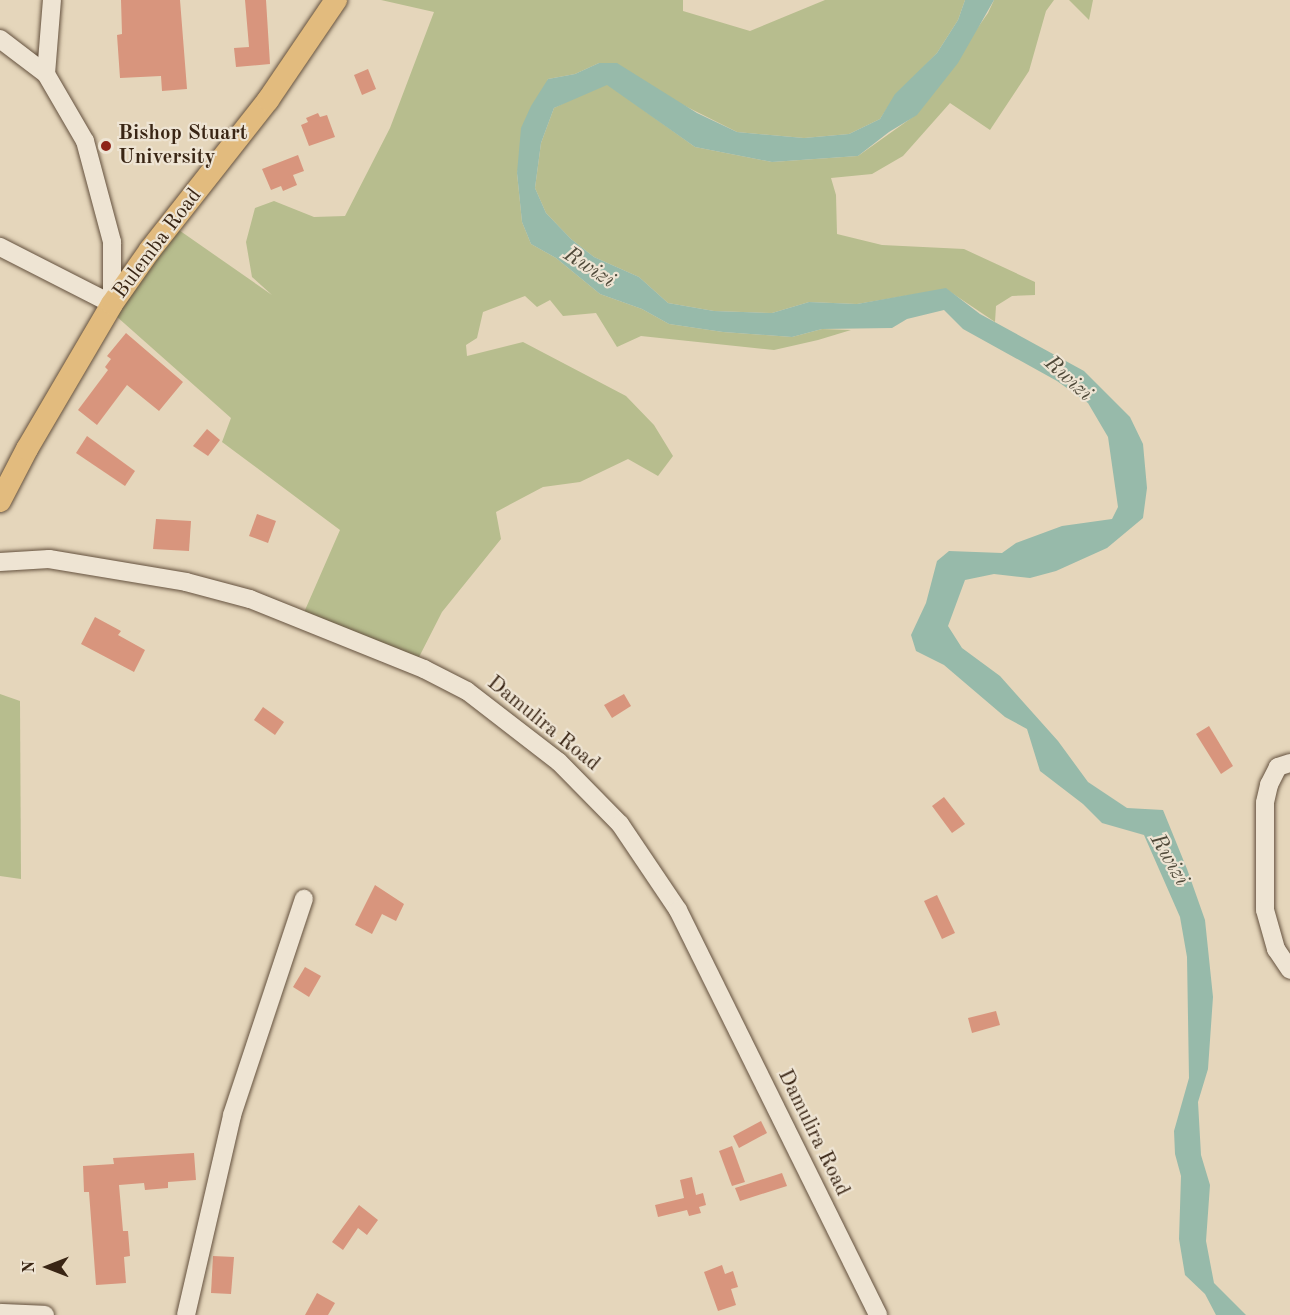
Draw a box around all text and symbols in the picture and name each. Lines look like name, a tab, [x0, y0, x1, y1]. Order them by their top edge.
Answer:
place label: Bishop Stuart University	[118, 121, 247, 171]
marker: Bishop Stuart University	[99, 139, 113, 153]
street label: Bulemba Road	[108, 184, 208, 304]
water label: Rwizi	[558, 242, 620, 294]
water label: Rwizi	[1038, 350, 1098, 408]
street label: Damulira Road	[482, 671, 604, 777]
water label: Rwizi	[1144, 829, 1194, 891]
street label: Damulira Road	[772, 1066, 854, 1200]
north arrow	[18, 1237, 78, 1297]
text: N	[22, 1261, 38, 1273]

